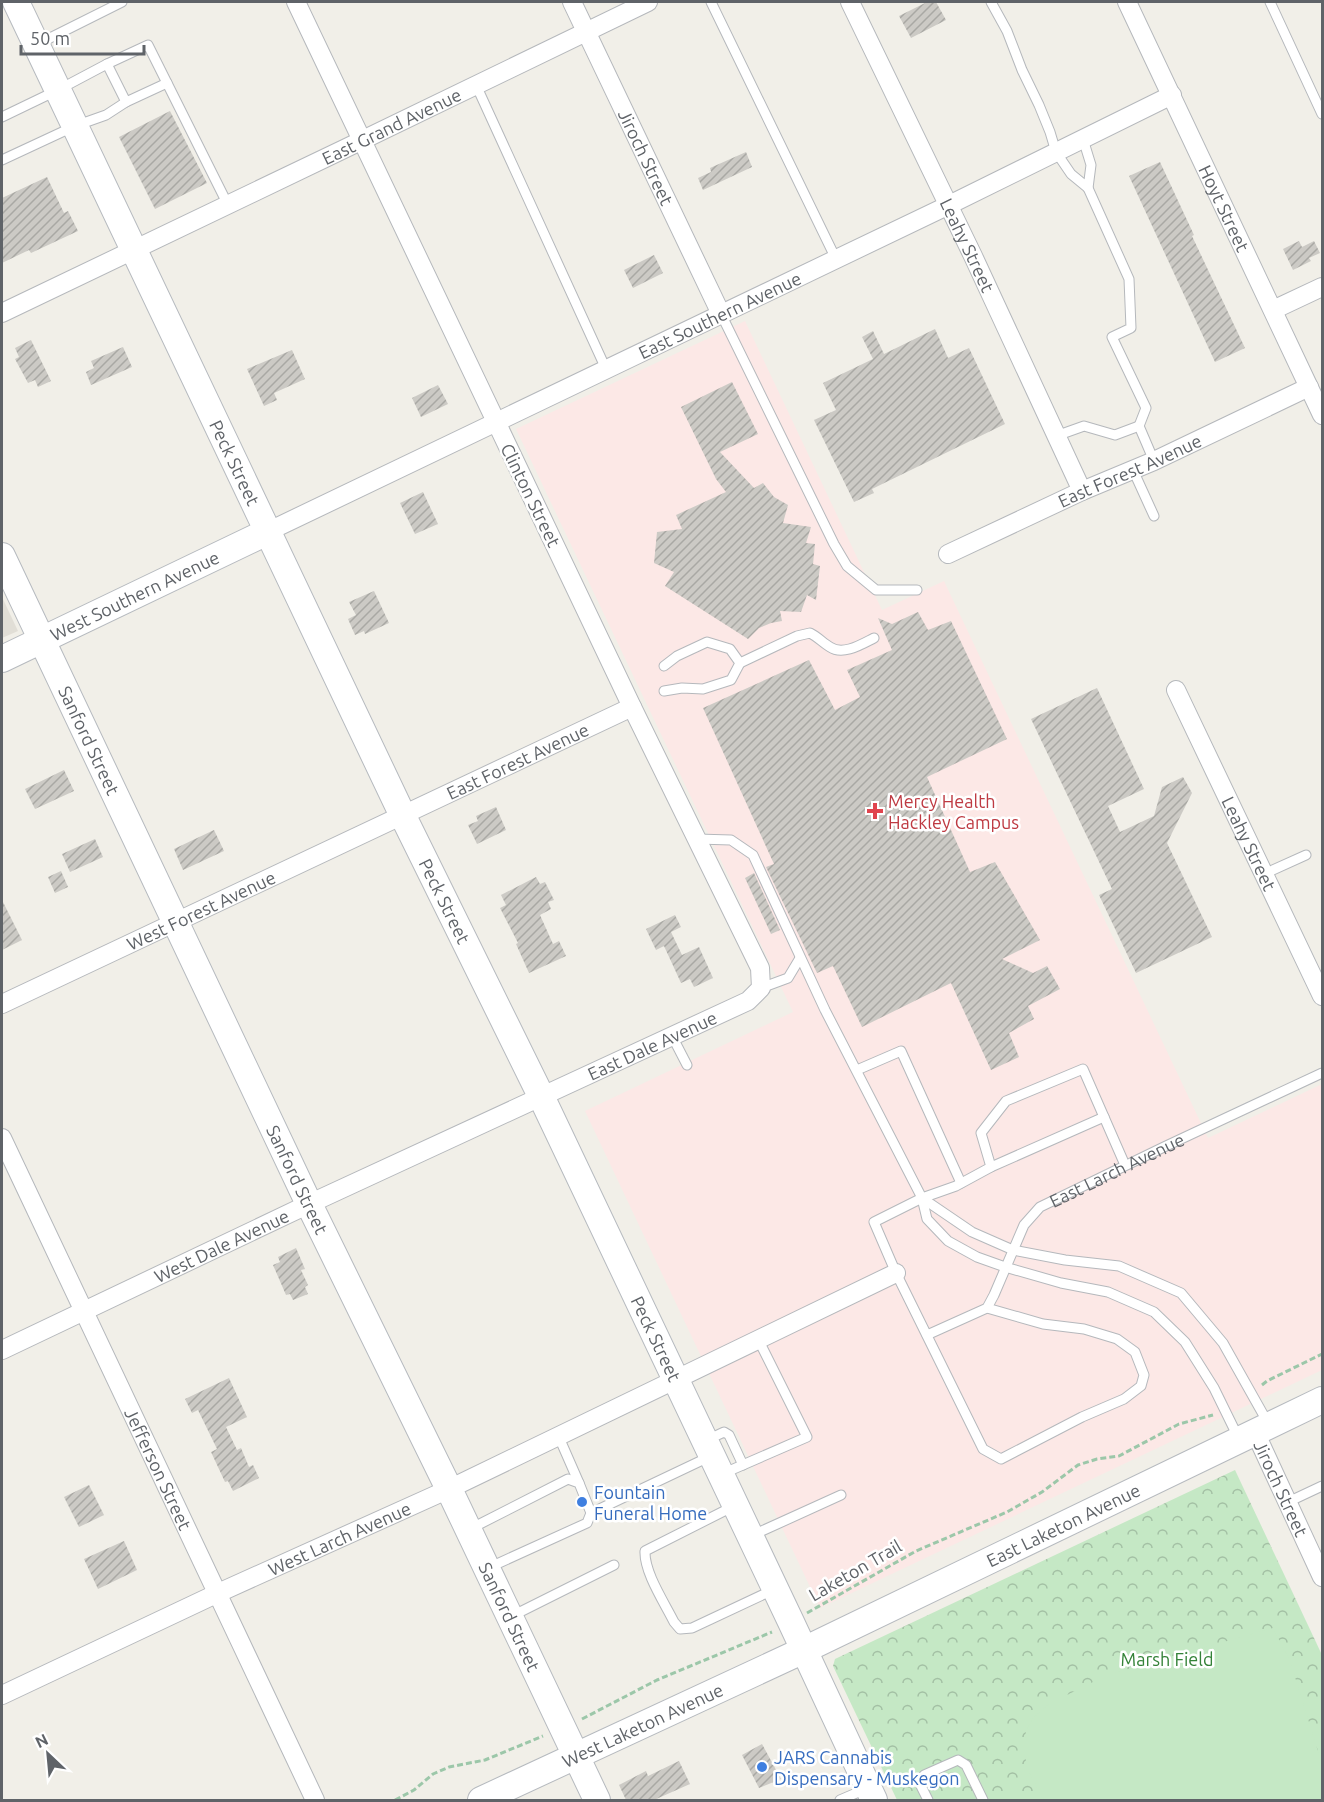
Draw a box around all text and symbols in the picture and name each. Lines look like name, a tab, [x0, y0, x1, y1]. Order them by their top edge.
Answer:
scale bar	[21, 18, 144, 56]
text: 50 m	[30, 28, 70, 48]
street label: East Grand Avenue	[319, 84, 464, 168]
street label: Jiroch Street	[615, 106, 677, 208]
street label: Hoyt Street	[1195, 162, 1253, 255]
street label: Leahy Street	[937, 195, 998, 295]
street label: East Southern Avenue	[635, 268, 804, 362]
street label: Peck Street	[206, 417, 264, 509]
street label: East Forest Avenue	[1055, 430, 1205, 511]
street label: Clinton Street	[497, 440, 565, 550]
street label: West Southern Avenue	[47, 547, 222, 644]
street label: Sanford Street	[55, 683, 124, 798]
street label: East Forest Avenue	[443, 719, 592, 803]
place label: Mercy Health Hackley Campus	[888, 791, 1019, 832]
street label: Leahy Street	[1218, 793, 1280, 894]
marker: Mercy Health Hackley Campus	[866, 802, 884, 820]
street label: Peck Street	[415, 855, 474, 947]
street label: West Forest Avenue	[124, 867, 278, 954]
street label: East Dale Avenue	[585, 1007, 720, 1084]
street label: Sanford Street	[263, 1122, 332, 1237]
street label: East Larch Avenue	[1046, 1129, 1187, 1211]
street label: West Dale Avenue	[151, 1205, 292, 1286]
street label: Peck Street	[627, 1293, 685, 1384]
street label: Jefferson Street	[121, 1405, 196, 1533]
street label: Jiroch Street	[1250, 1437, 1312, 1540]
street label: East Laketon Avenue	[983, 1479, 1143, 1570]
place label: Fountain Funeral Home	[594, 1482, 707, 1523]
marker: Fountain Funeral Home	[575, 1495, 589, 1509]
street label: West Larch Avenue	[265, 1498, 414, 1579]
street label: Laketon Trail	[805, 1535, 905, 1605]
street label: Sanford Street	[475, 1559, 544, 1674]
park label: Marsh Field	[1121, 1649, 1213, 1669]
street label: West Laketon Avenue	[559, 1679, 726, 1771]
north arrow	[18, 1724, 78, 1784]
text: N	[32, 1730, 51, 1751]
place label: JARS Cannabis Dispensary - Muskegon	[774, 1747, 960, 1788]
marker: JARS Cannabis Dispensary - Muskegon	[755, 1760, 769, 1774]

